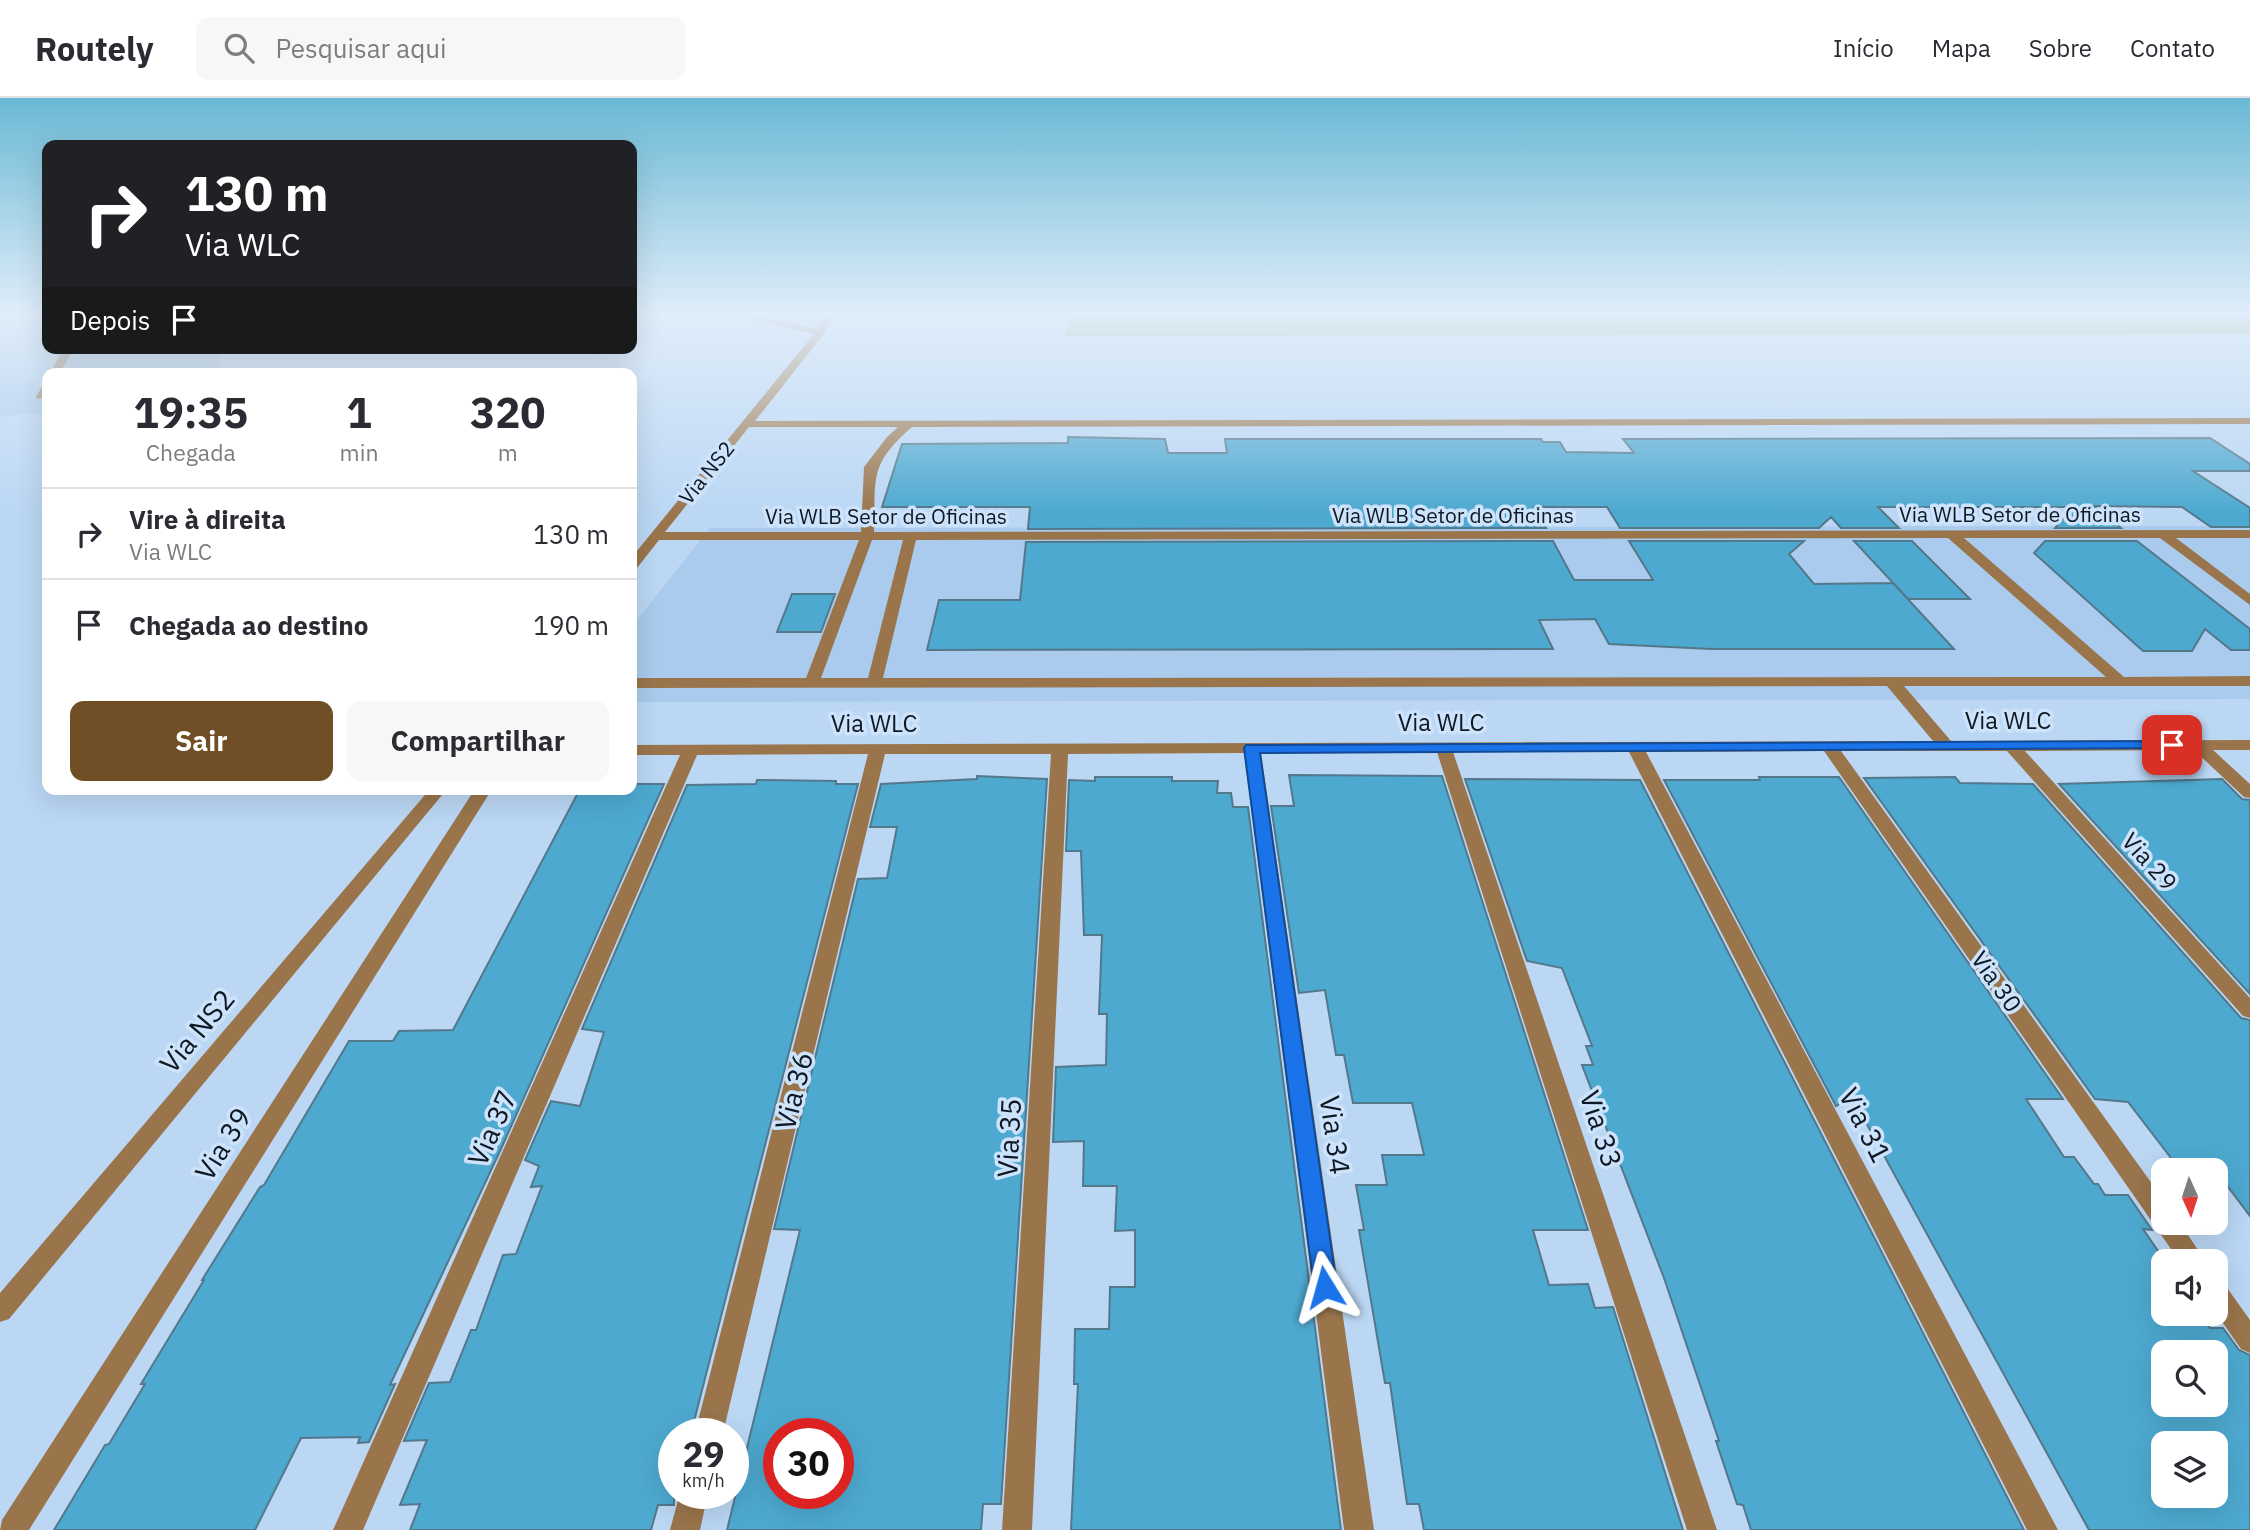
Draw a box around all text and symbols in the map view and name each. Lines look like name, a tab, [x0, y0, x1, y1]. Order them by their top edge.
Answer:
search box	[196, 17, 686, 80]
text: Routely	[35, 27, 154, 70]
icon: search	[220, 29, 258, 67]
text: Pesquisar aqui	[276, 31, 447, 65]
text: Início	[1833, 32, 1894, 64]
text: Mapa	[1932, 32, 1991, 64]
text: Sobre	[2029, 32, 2092, 64]
text: Contato	[2130, 32, 2215, 64]
text: 130 m	[185, 161, 329, 224]
icon: right	[70, 168, 161, 259]
text: Via WLC	[185, 223, 301, 265]
icon: arrive	[165, 301, 203, 339]
text: Depois	[70, 303, 151, 337]
text: 19:35	[133, 385, 248, 440]
text: 1	[346, 385, 372, 440]
text: 320	[470, 385, 546, 440]
street label: Via NS2	[672, 435, 740, 510]
text: Chegada	[146, 437, 236, 467]
text: min	[340, 437, 378, 467]
text: m	[498, 437, 518, 467]
street label: Via WLB Setor de Oficinas	[1899, 500, 2141, 528]
street label: Via WLB Setor de Oficinas	[1332, 501, 1574, 529]
text: Vire à direita	[129, 502, 286, 536]
street label: Via WLB Setor de Oficinas	[765, 502, 1007, 530]
icon: right	[70, 515, 108, 553]
text: 130 m	[533, 517, 609, 551]
text: Via WLC	[129, 536, 212, 566]
icon: arrive	[70, 606, 108, 644]
text: Chegada ao destino	[129, 608, 368, 642]
text: 190 m	[533, 608, 609, 642]
button: Sair	[70, 701, 333, 781]
button: Compartilhar	[347, 701, 609, 781]
street label: Via WLC	[1965, 704, 2051, 736]
street label: Via WLC	[1398, 706, 1484, 738]
street label: Via WLC	[831, 707, 917, 739]
pin	[2142, 715, 2202, 775]
icon: arrive	[2153, 726, 2191, 764]
street label: Via 29	[2115, 825, 2184, 897]
street label: Via 30	[1964, 944, 2029, 1018]
street label: Via NS2	[151, 981, 242, 1080]
street label: Via 36	[766, 1048, 821, 1134]
street label: Via 31	[1831, 1081, 1900, 1168]
street label: Via 37	[459, 1084, 525, 1172]
street label: Via 33	[1572, 1085, 1631, 1172]
street label: Via 34	[1312, 1093, 1359, 1177]
street label: Via 35	[988, 1097, 1029, 1178]
street label: Via 39	[186, 1100, 259, 1187]
north arrow	[2151, 1158, 2228, 1236]
map controls	[2151, 1158, 2228, 1508]
button: sound	[2151, 1249, 2228, 1326]
position arrow	[1288, 1250, 1362, 1324]
button: search	[2151, 1340, 2228, 1417]
speed limit sign: 30	[763, 1418, 854, 1509]
text: 29	[682, 1431, 725, 1477]
button: layers	[2151, 1431, 2228, 1508]
text: km/h	[682, 1469, 725, 1492]

